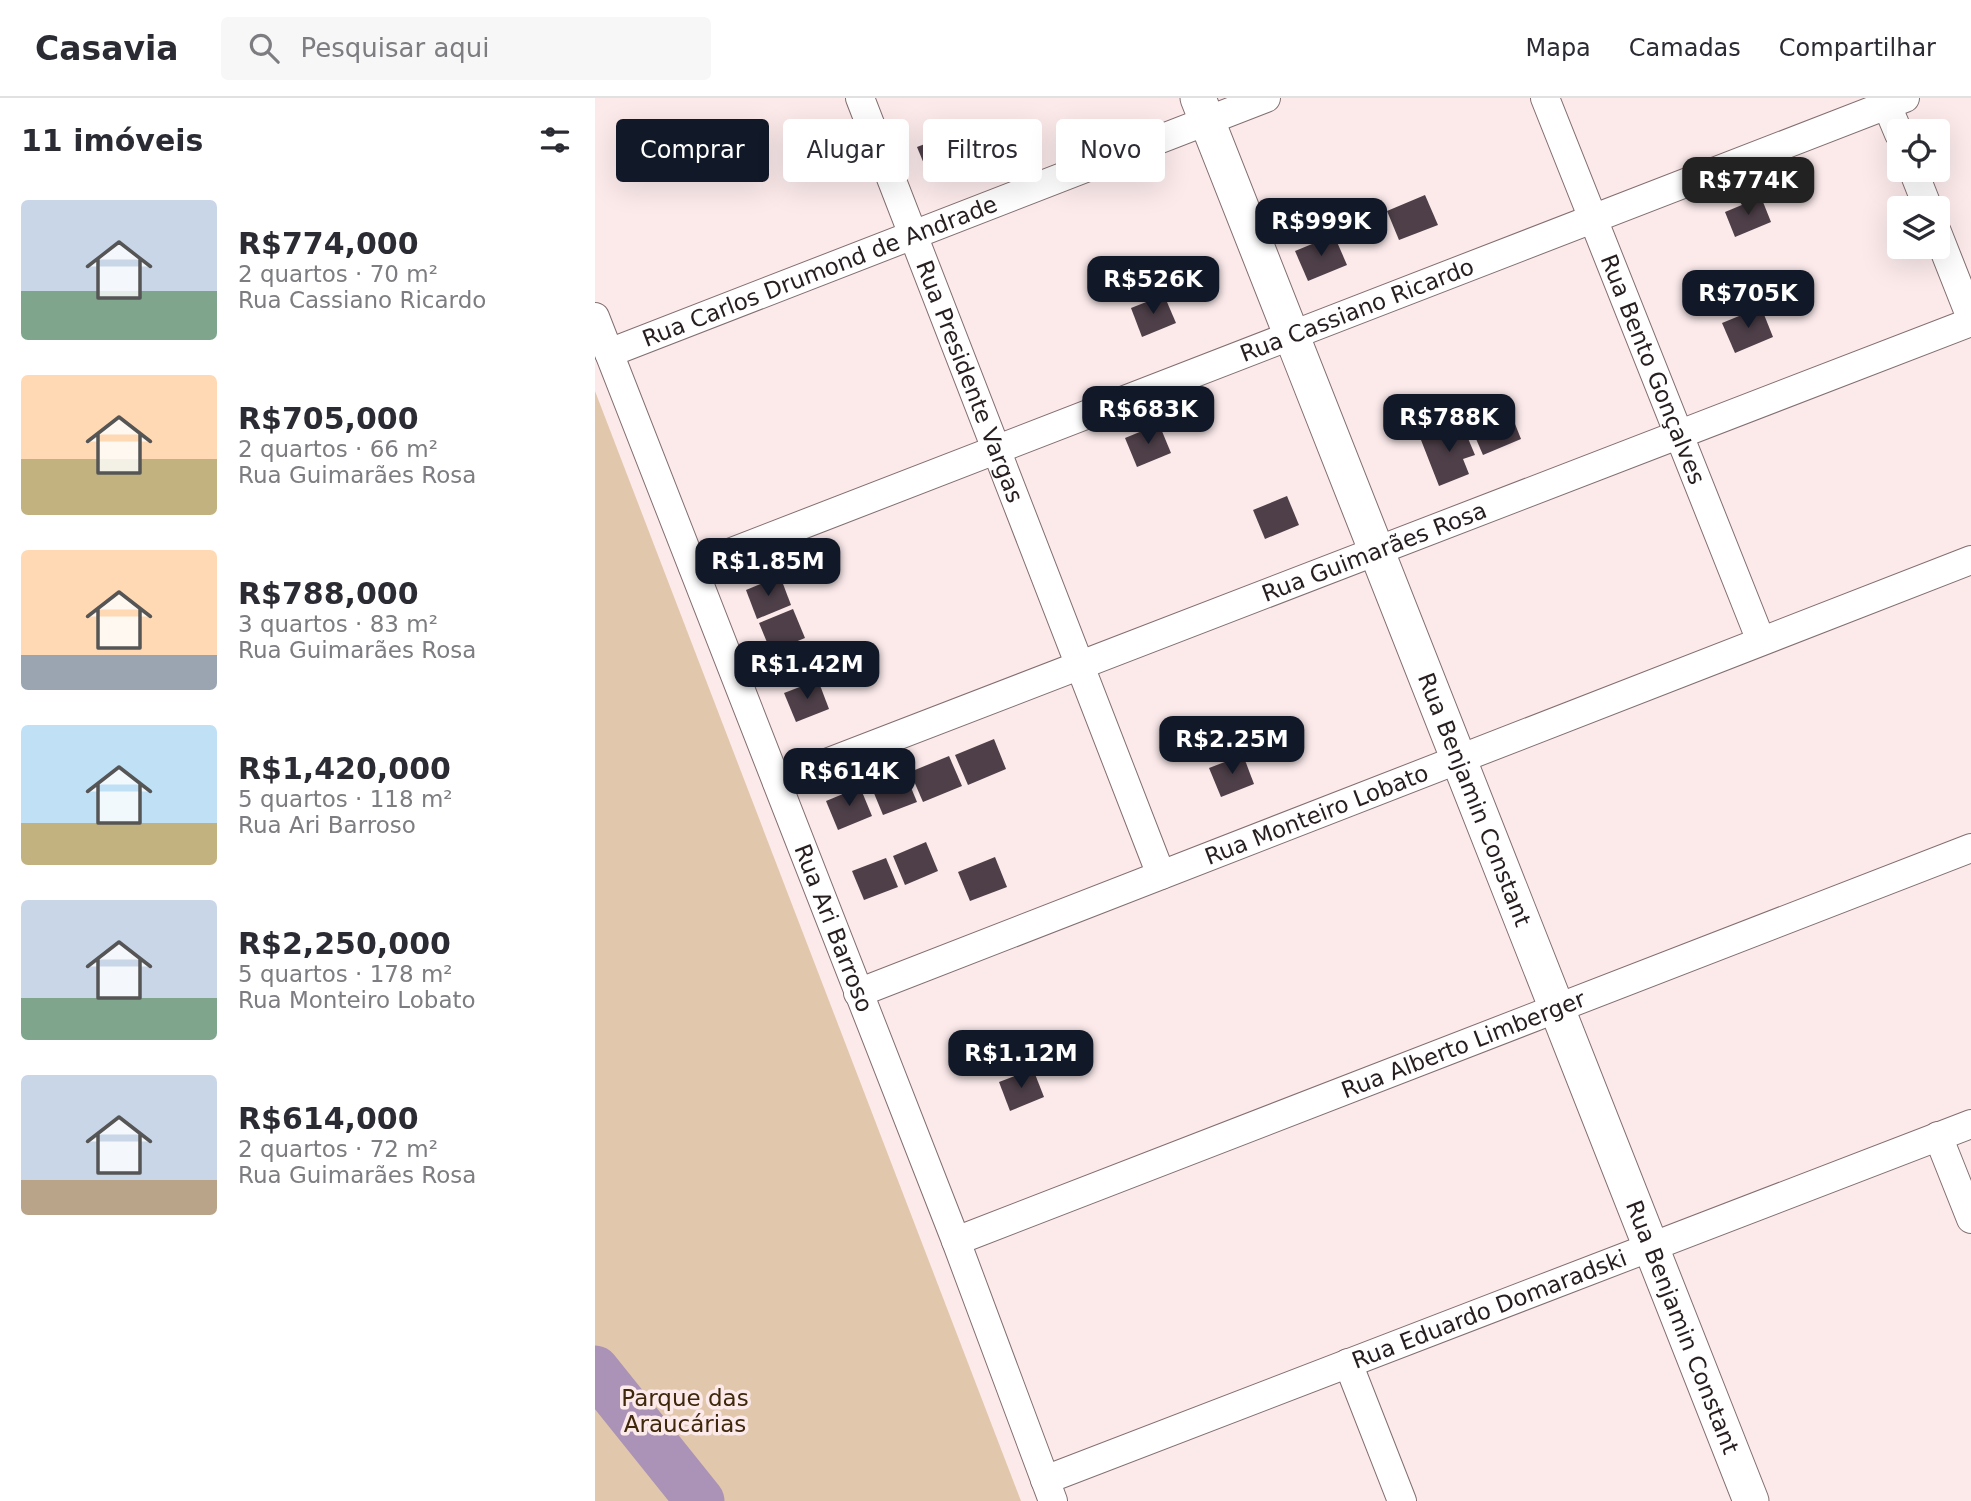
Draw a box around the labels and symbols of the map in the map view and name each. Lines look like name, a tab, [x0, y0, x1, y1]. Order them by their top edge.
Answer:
pin: R$774K	[1691, 158, 1805, 217]
street label: Rua Carlos Drumond de Andrade	[639, 191, 1001, 352]
pin: R$999K	[1264, 198, 1378, 258]
street label: Rua Bento Gonçalves	[1596, 251, 1710, 488]
street label: Rua Cassiano Ricardo	[1236, 253, 1478, 367]
pin: R$526K	[1096, 256, 1210, 316]
street label: Rua Presidente Vargas	[911, 257, 1028, 506]
pin: R$705K	[1691, 271, 1805, 330]
pin: R$683K	[1091, 386, 1205, 446]
pin: R$788K	[1392, 394, 1506, 454]
street label: Rua Guimarães Rosa	[1258, 497, 1490, 607]
pin: R$1.85M	[703, 538, 833, 598]
pin: R$1.42M	[742, 642, 872, 701]
street label: Rua Benjamin Constant	[1413, 669, 1536, 930]
pin: R$2.25M	[1167, 716, 1297, 776]
pin: R$614K	[792, 748, 906, 808]
street label: Rua Monteiro Lobato	[1201, 759, 1432, 870]
street label: Rua Ari Barroso	[789, 840, 878, 1016]
street label: Rua Alberto Limberger	[1338, 985, 1589, 1104]
pin: R$1.12M	[956, 1030, 1086, 1090]
street label: Rua Benjamin Constant	[1621, 1197, 1744, 1457]
street label: Rua Eduardo Domaradski	[1348, 1245, 1630, 1374]
park label: Parque das Araucárias	[621, 1385, 749, 1437]

